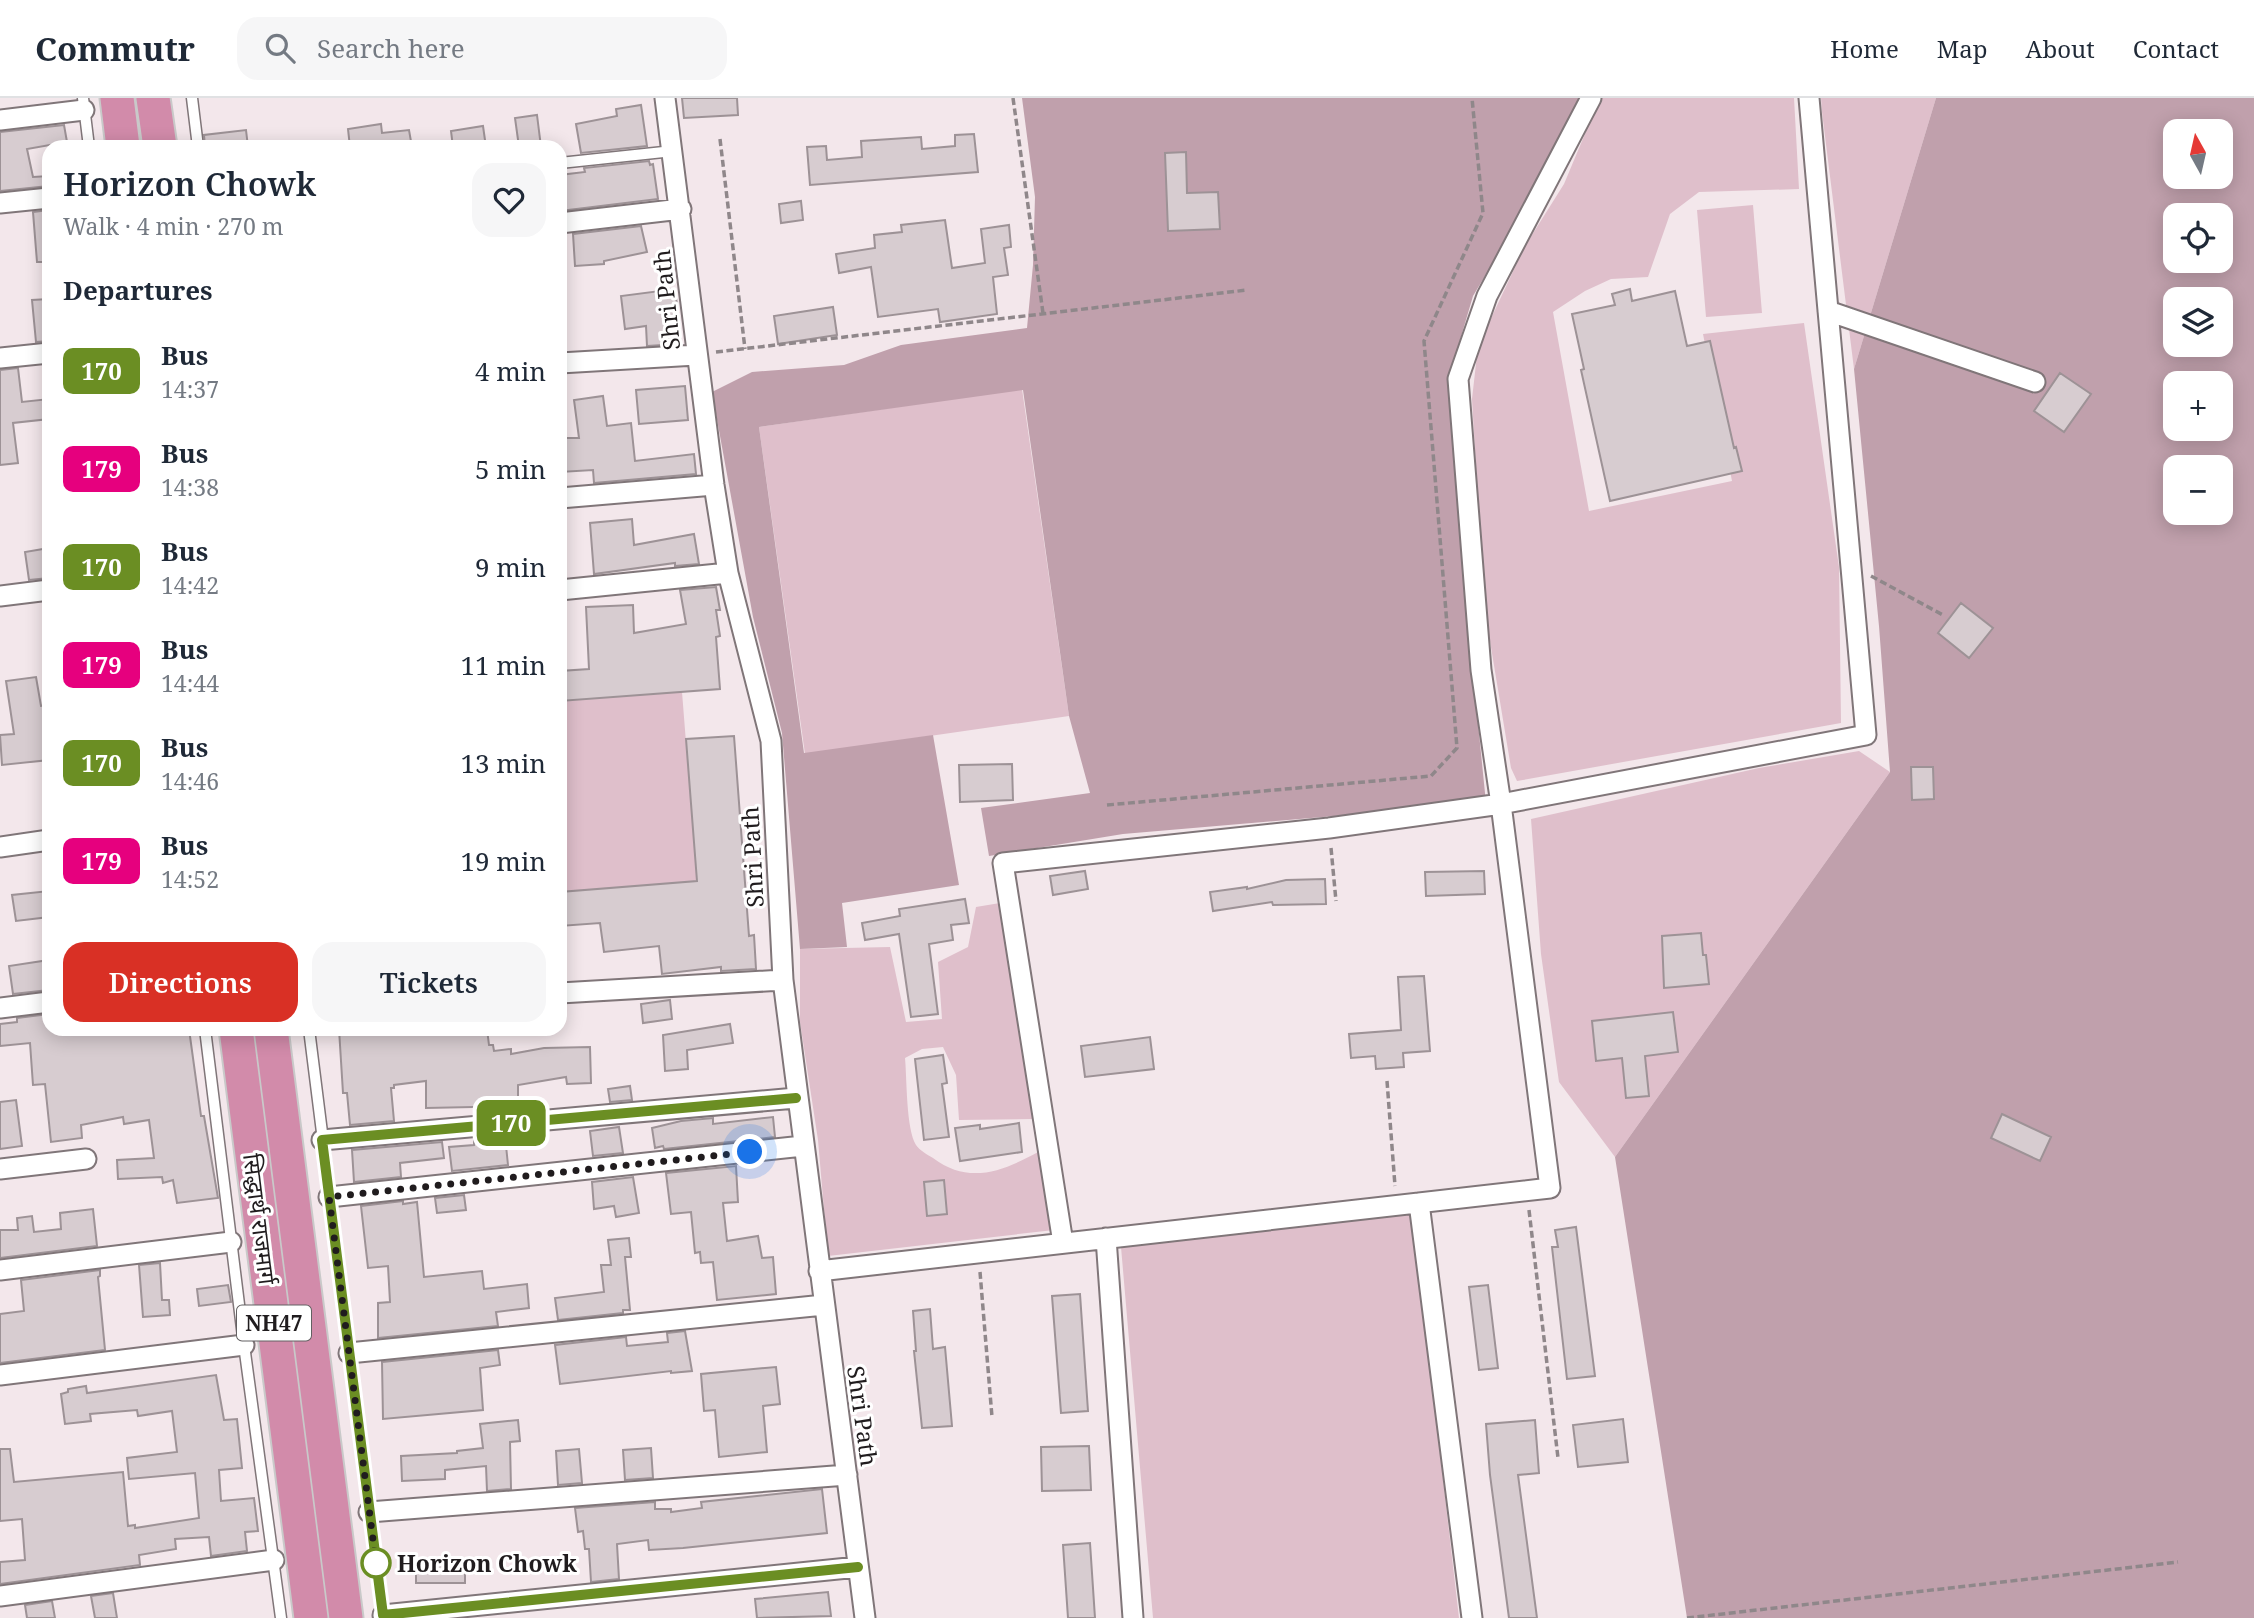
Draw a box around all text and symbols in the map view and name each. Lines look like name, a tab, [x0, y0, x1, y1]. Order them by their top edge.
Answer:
search box	[237, 17, 727, 80]
text: Commutr	[35, 26, 195, 71]
icon: search	[261, 29, 299, 67]
text: Search here	[317, 30, 465, 66]
text: Home	[1830, 32, 1899, 65]
text: Map	[1937, 32, 1988, 65]
text: About	[2026, 32, 2095, 65]
text: Contact	[2133, 32, 2219, 65]
north arrow	[2163, 119, 2233, 189]
map controls	[2163, 119, 2233, 525]
text: Horizon Chowk	[63, 161, 316, 206]
button: heart	[472, 163, 546, 237]
button: locate	[2163, 203, 2233, 273]
text: Walk · 4 min · 270 m	[63, 210, 283, 242]
street label: Shri Path	[645, 248, 687, 352]
text: Departures	[63, 272, 213, 308]
button: layers	[2163, 287, 2233, 357]
text: Bus	[161, 337, 208, 373]
text: 4 min	[475, 353, 546, 389]
text: 170	[81, 354, 122, 387]
button: +	[2163, 371, 2233, 441]
text: 14:37	[161, 373, 219, 405]
text: Bus	[161, 435, 208, 471]
text: 5 min	[475, 451, 546, 487]
text: 179	[81, 452, 122, 485]
button: −	[2163, 455, 2233, 525]
text: 14:38	[161, 471, 219, 503]
text: Bus	[161, 533, 208, 569]
text: 9 min	[475, 549, 546, 585]
text: 170	[81, 550, 122, 583]
text: 14:42	[161, 569, 219, 601]
text: Bus	[161, 631, 208, 667]
text: 11 min	[461, 647, 546, 683]
text: 179	[81, 648, 122, 681]
text: 14:44	[161, 667, 219, 699]
text: Bus	[161, 729, 208, 765]
text: 13 min	[461, 745, 546, 781]
text: 170	[81, 746, 122, 779]
text: 14:46	[161, 765, 219, 797]
street label: Shri Path	[733, 806, 771, 908]
text: Bus	[161, 827, 208, 863]
text: 19 min	[461, 843, 546, 879]
text: 179	[81, 844, 122, 877]
text: 14:52	[161, 863, 219, 895]
button: Directions	[63, 942, 298, 1022]
button: Tickets	[312, 942, 546, 1022]
line badge: 170	[471, 1100, 551, 1146]
text: 170	[491, 1106, 531, 1139]
your location	[732, 1134, 767, 1169]
street label: सिद्धार्थ राजमार्ग	[236, 1152, 284, 1287]
road number: NH47	[237, 1306, 311, 1340]
street label: Shri Path	[840, 1364, 886, 1468]
place label: Horizon Chowk	[397, 1547, 577, 1579]
marker: Horizon Chowk	[361, 1548, 391, 1578]

